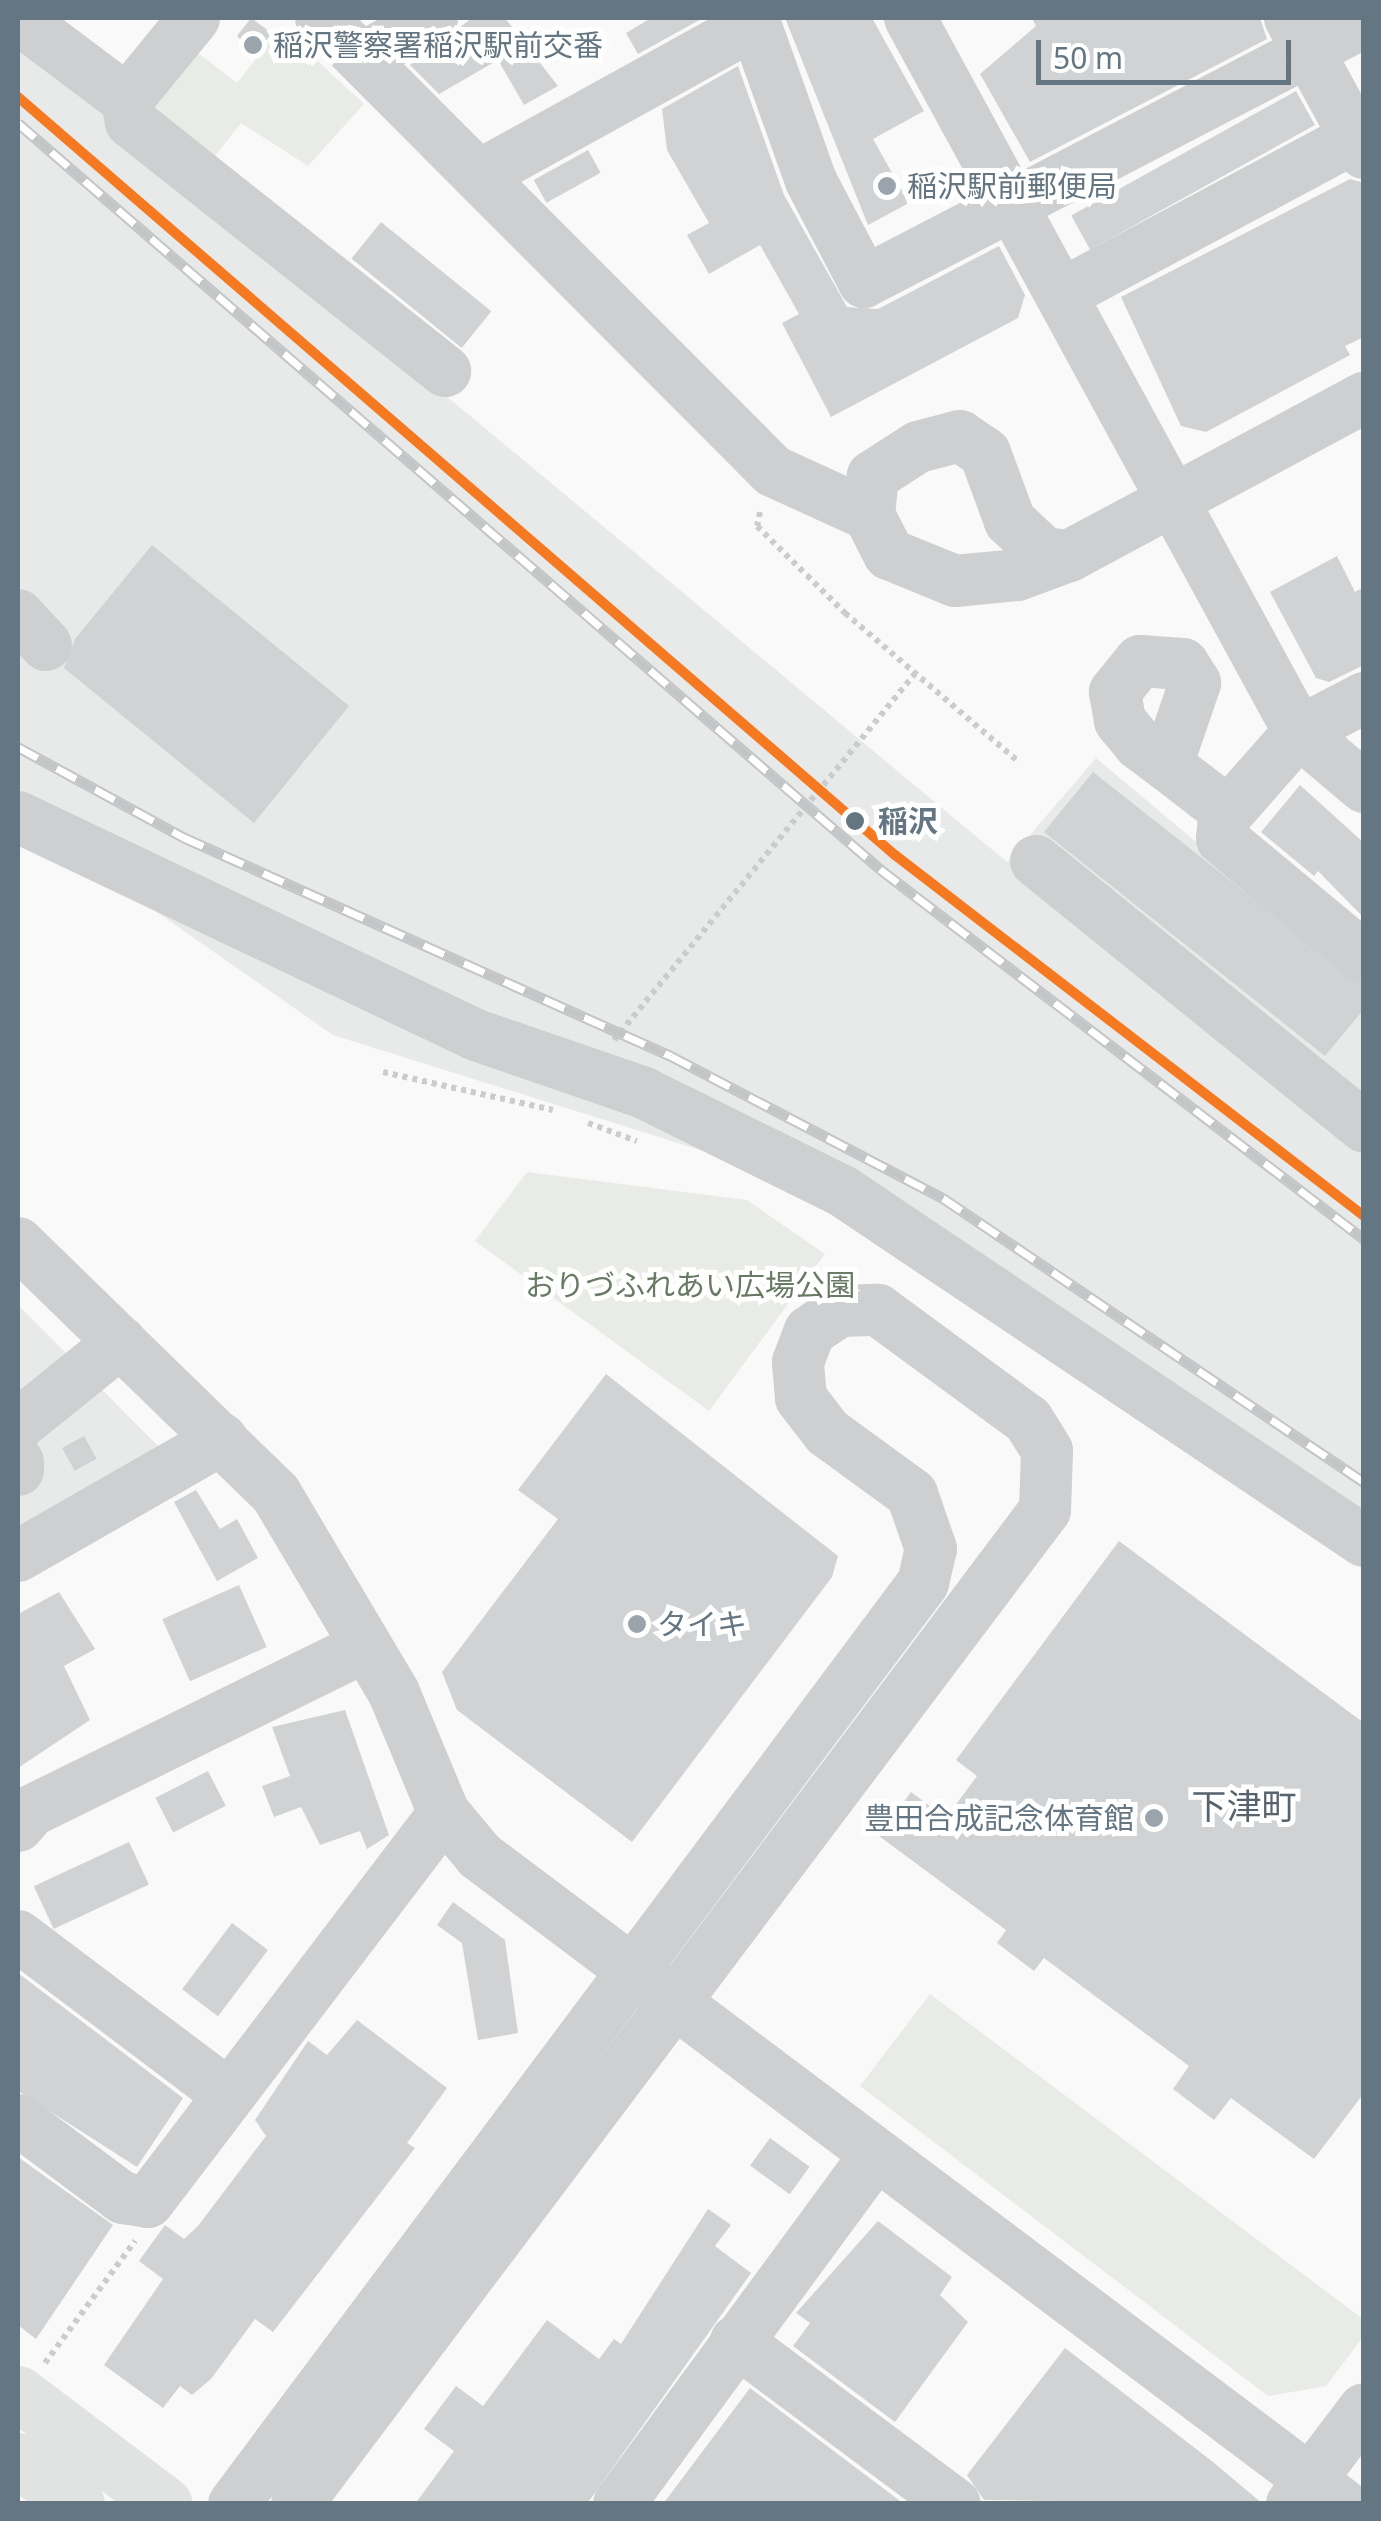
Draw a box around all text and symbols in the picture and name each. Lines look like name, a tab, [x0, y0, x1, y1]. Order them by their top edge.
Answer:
scale bar	[1041, 20, 1296, 82]
place label: 稲沢警察署稲沢駅前交番	[273, 27, 603, 63]
marker: 稲沢警察署稲沢駅前交番	[242, 34, 264, 56]
text: 50 m	[1053, 37, 1123, 78]
place label: 稲沢駅前郵便局	[907, 168, 1117, 204]
marker: 稲沢駅前郵便局	[876, 175, 898, 197]
place label: 稲沢	[878, 803, 938, 839]
marker: 稲沢	[842, 808, 868, 834]
park label: おりづふれあい広場公園	[525, 1267, 855, 1303]
place label: タイキ	[657, 1606, 747, 1642]
marker: タイキ	[626, 1613, 648, 1635]
district label: 下津町	[1192, 1785, 1296, 1827]
place label: 豊田合成記念体育館	[864, 1800, 1134, 1836]
marker: 豊田合成記念体育館	[1143, 1807, 1165, 1829]

